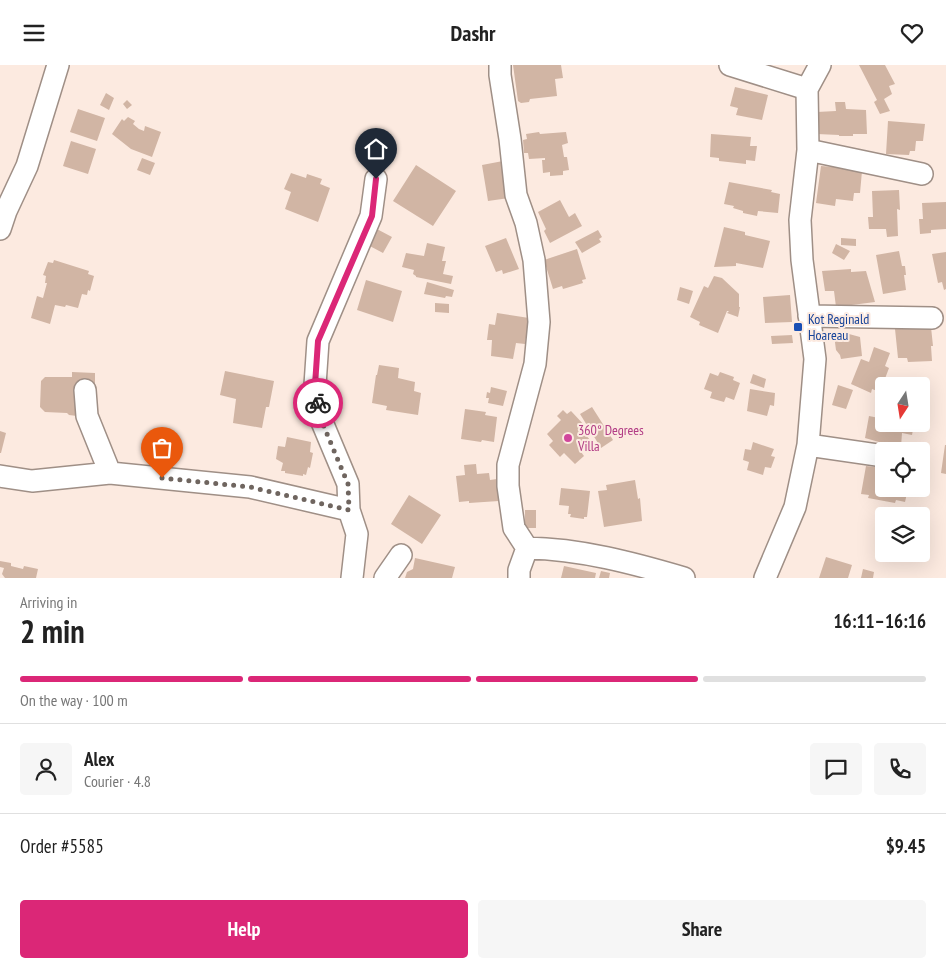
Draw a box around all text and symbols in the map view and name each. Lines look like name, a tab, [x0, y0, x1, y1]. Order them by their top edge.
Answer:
icon: menu	[20, 19, 48, 47]
text: Dashr	[451, 19, 495, 47]
icon: heart	[898, 19, 926, 47]
pin	[355, 128, 397, 179]
icon: home	[362, 135, 390, 163]
place label: Kot Reginald Hoareau	[808, 310, 869, 344]
marker: Kot Reginald Hoareau	[792, 321, 804, 333]
north arrow	[875, 377, 930, 433]
map controls	[875, 377, 930, 562]
courier	[293, 378, 343, 428]
icon: bike	[304, 389, 332, 417]
place label: 360° Degrees Villa	[577, 421, 644, 455]
pin	[141, 427, 183, 478]
marker: 360° Degrees Villa	[562, 432, 574, 444]
icon: bag	[148, 434, 176, 462]
button: locate	[875, 442, 930, 497]
button: layers	[875, 507, 930, 562]
text: Arriving in	[20, 592, 77, 612]
text: 16:11–16:16	[833, 609, 926, 633]
text: 2 min	[20, 610, 85, 652]
text: On the way · 100 m	[20, 690, 128, 710]
button: person	[20, 743, 72, 795]
button: chat	[810, 743, 862, 795]
button: phone	[874, 743, 926, 795]
text: Alex	[84, 747, 114, 771]
text: Courier · 4.8	[84, 771, 151, 791]
text: Order #5585	[20, 834, 104, 858]
text: $9.45	[886, 834, 926, 858]
button: Help	[20, 900, 468, 958]
button: Share	[478, 900, 926, 958]

